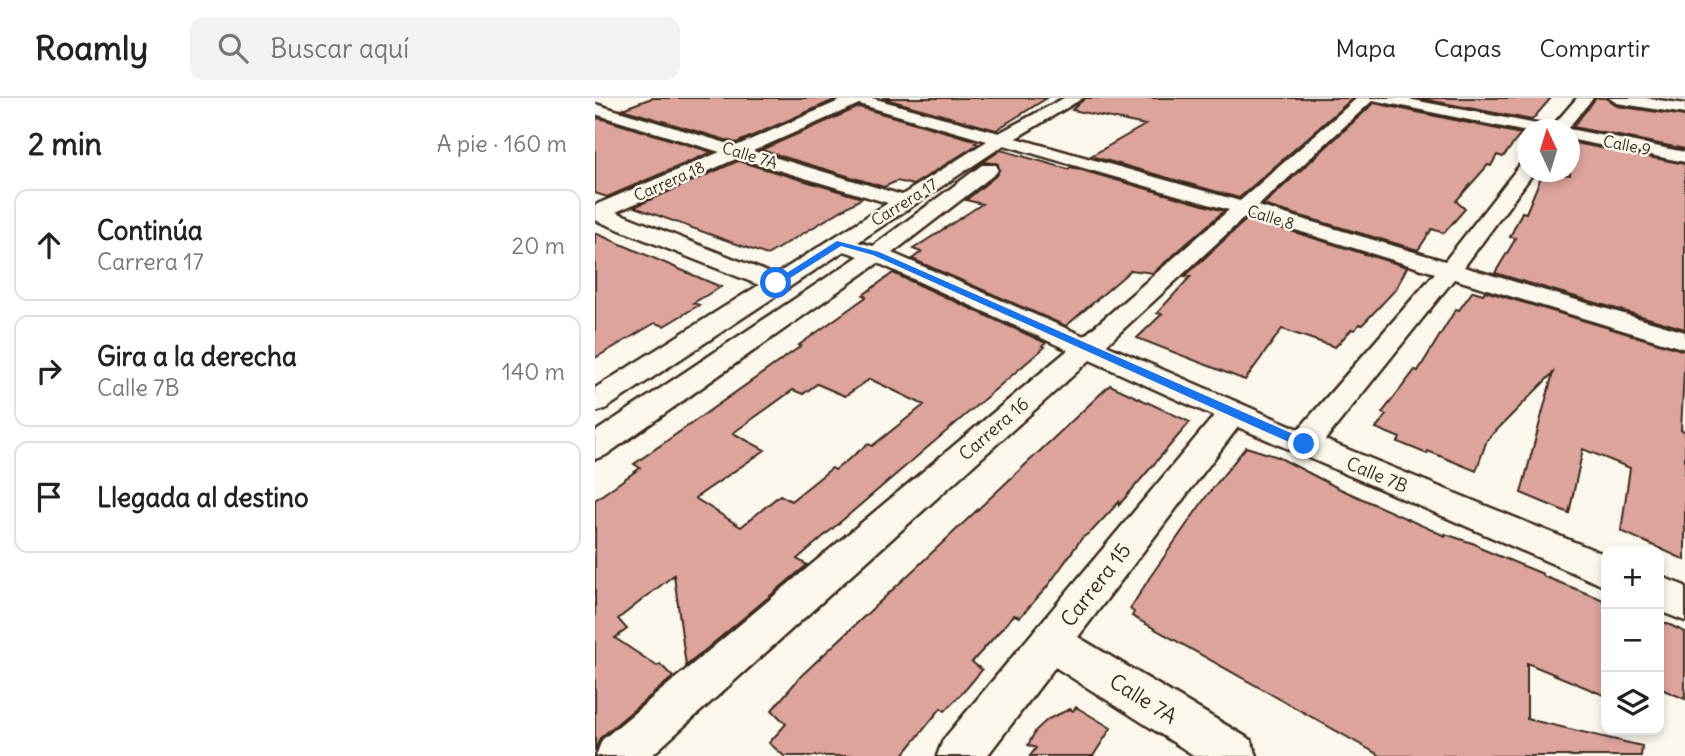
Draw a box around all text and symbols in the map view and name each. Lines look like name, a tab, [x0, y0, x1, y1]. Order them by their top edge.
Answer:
search box	[190, 17, 680, 80]
text: Roamly	[35, 27, 148, 69]
icon: search	[214, 29, 252, 67]
text: Buscar aquí	[270, 32, 409, 65]
text: Mapa	[1335, 33, 1396, 63]
text: Capas	[1434, 33, 1501, 63]
text: Compartir	[1539, 33, 1650, 63]
north arrow	[1517, 119, 1580, 182]
text: 2 min	[28, 125, 102, 163]
text: A pie · 160 m	[437, 129, 567, 158]
street label: Calle 9	[1601, 131, 1653, 159]
street label: Calle 7A	[720, 137, 780, 173]
street label: Carrera 18	[630, 156, 708, 206]
street label: Carrera 17	[867, 174, 941, 230]
street label: Calle 8	[1245, 200, 1297, 234]
text: Continúa	[97, 214, 203, 247]
icon: ahead	[30, 226, 68, 264]
text: 20 m	[512, 231, 565, 260]
text: Carrera 17	[97, 247, 204, 276]
route start	[760, 267, 791, 298]
text: Gira a la derecha	[97, 340, 297, 373]
icon: right	[30, 352, 68, 390]
text: 140 m	[502, 357, 565, 386]
text: Calle 7B	[97, 373, 180, 402]
street label: Carrera 16	[954, 392, 1033, 465]
route end	[1288, 428, 1319, 459]
street label: Calle 7B	[1343, 451, 1411, 498]
icon: arrive	[30, 478, 68, 516]
text: Llegada al destino	[97, 481, 309, 514]
street label: Carrera 15	[1054, 537, 1137, 632]
map controls	[1601, 546, 1664, 735]
button: +	[1601, 546, 1664, 609]
button: −	[1601, 609, 1664, 672]
street label: Calle 7A	[1104, 667, 1182, 730]
button: layers	[1601, 672, 1664, 735]

